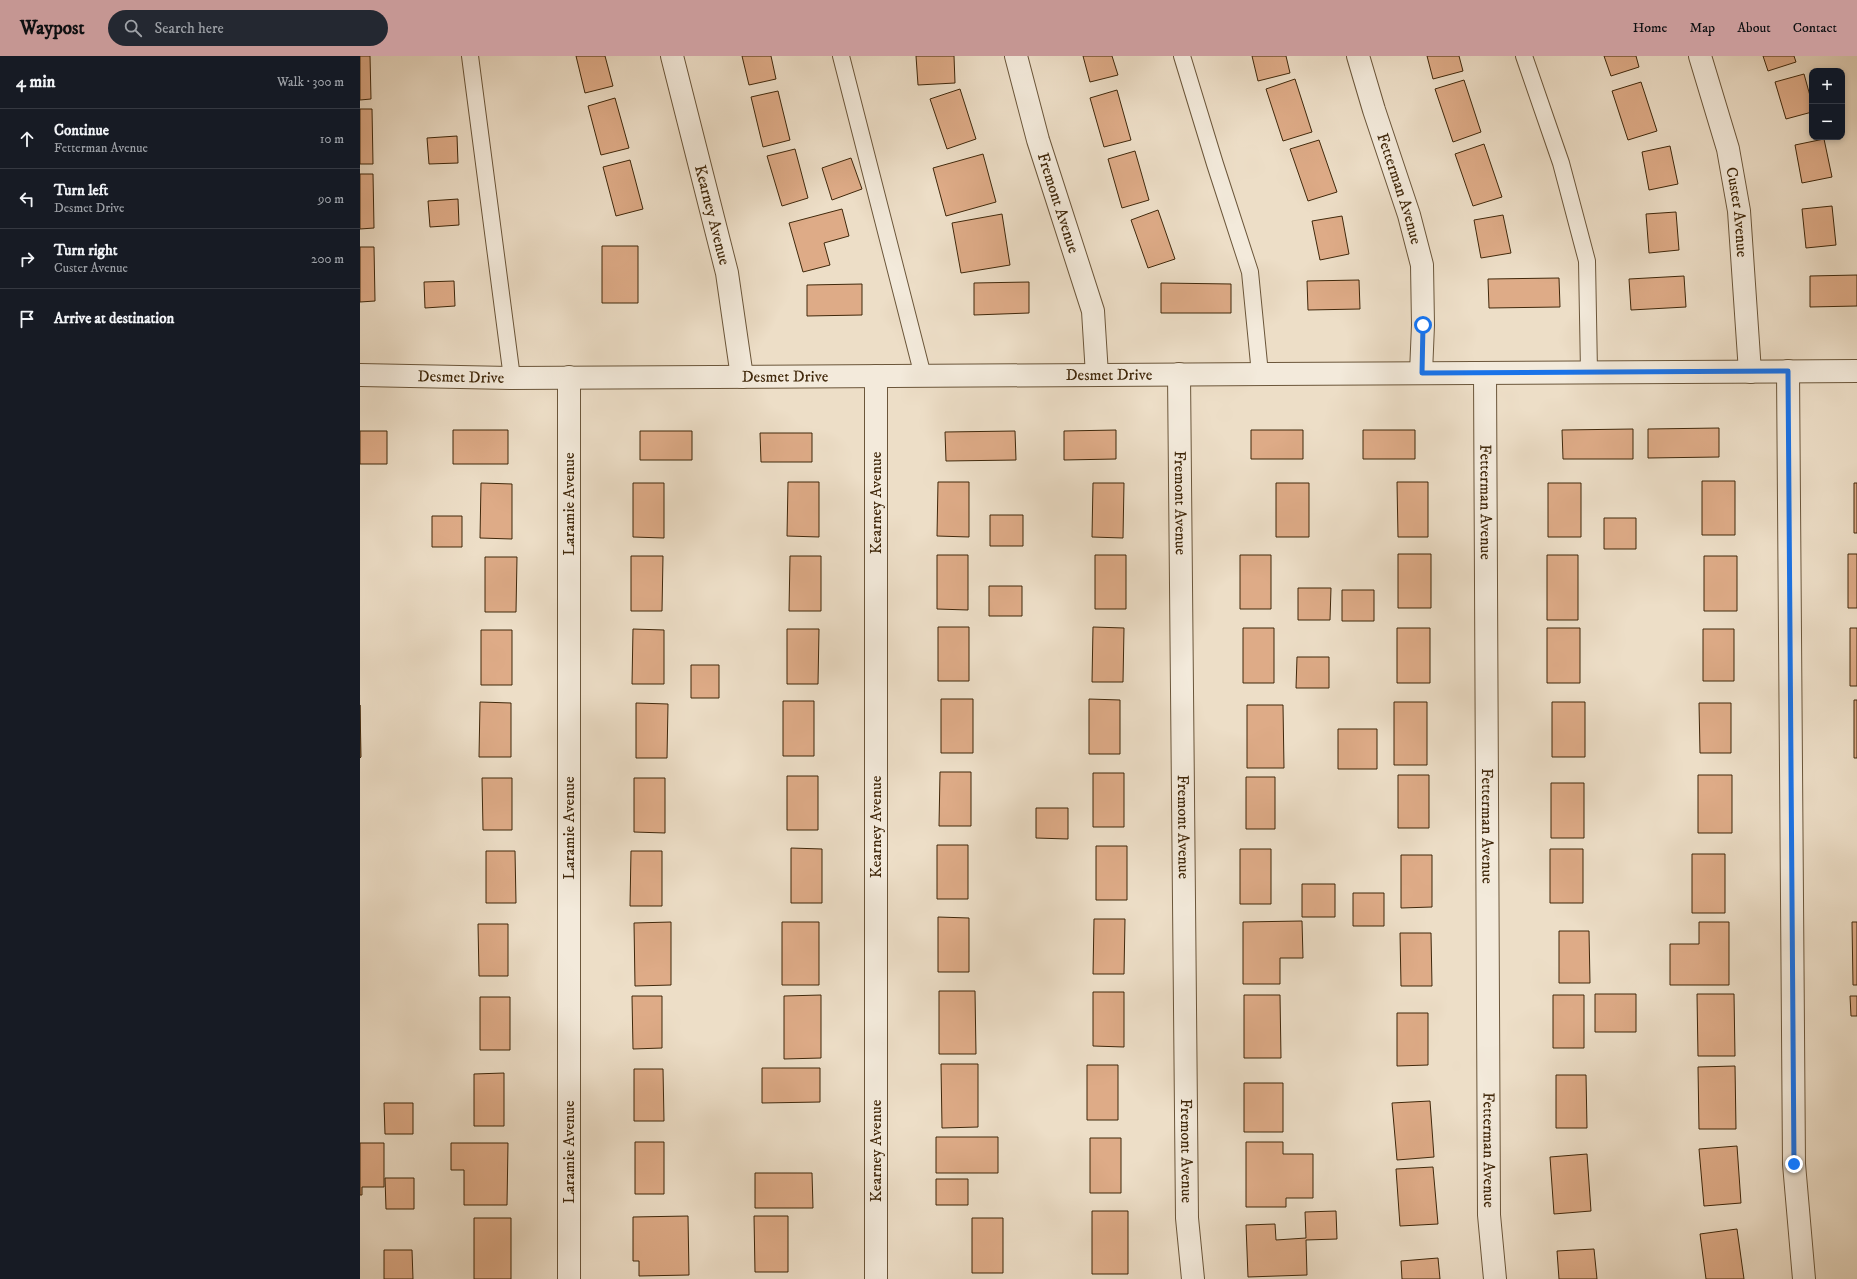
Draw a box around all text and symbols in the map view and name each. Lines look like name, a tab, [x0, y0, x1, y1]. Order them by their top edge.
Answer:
search box	[108, 10, 388, 46]
text: Waypost	[20, 17, 84, 40]
icon: search	[122, 17, 144, 39]
text: Search here	[154, 19, 224, 38]
text: Home	[1633, 19, 1667, 37]
text: Map	[1689, 19, 1715, 37]
text: About	[1737, 19, 1771, 37]
text: Contact	[1793, 19, 1837, 37]
map controls	[1809, 68, 1845, 140]
button: +	[1809, 68, 1845, 104]
text: 4 min	[16, 71, 55, 93]
text: Walk · 300 m	[277, 74, 344, 90]
button: −	[1809, 104, 1845, 140]
text: Continue	[54, 121, 109, 140]
icon: ahead	[16, 128, 38, 150]
street label: Fetterman Avenue	[1372, 130, 1426, 247]
text: 10 m	[320, 131, 344, 147]
text: Fetterman Avenue	[54, 140, 148, 156]
street label: Fremont Avenue	[1033, 150, 1084, 256]
street label: Kearney Avenue	[690, 163, 735, 268]
street label: Custer Avenue	[1721, 165, 1752, 258]
text: Turn left	[54, 181, 108, 200]
icon: left	[16, 188, 38, 210]
text: 90 m	[318, 191, 344, 207]
text: Desmet Drive	[54, 200, 124, 216]
text: Turn right	[54, 241, 117, 260]
icon: right	[16, 248, 38, 270]
text: 200 m	[311, 251, 344, 267]
text: Custer Avenue	[54, 260, 128, 276]
icon: arrive	[16, 308, 38, 330]
text: Arrive at destination	[54, 309, 174, 328]
route start	[1414, 316, 1432, 334]
street label: Desmet Drive	[1066, 365, 1153, 385]
street label: Desmet Drive	[417, 366, 505, 388]
street label: Desmet Drive	[742, 366, 829, 387]
street label: Fetterman Avenue	[1475, 444, 1496, 560]
street label: Kearney Avenue	[866, 451, 886, 554]
street label: Fremont Avenue	[1170, 451, 1191, 556]
street label: Laramie Avenue	[559, 452, 579, 556]
street label: Fetterman Avenue	[1477, 768, 1497, 884]
street label: Kearney Avenue	[866, 775, 886, 878]
street label: Fremont Avenue	[1173, 775, 1194, 880]
street label: Laramie Avenue	[559, 776, 579, 880]
street label: Fetterman Avenue	[1478, 1092, 1499, 1208]
street label: Kearney Avenue	[866, 1099, 886, 1202]
street label: Fremont Avenue	[1176, 1099, 1197, 1204]
street label: Laramie Avenue	[559, 1100, 579, 1204]
route end	[1785, 1155, 1803, 1173]

